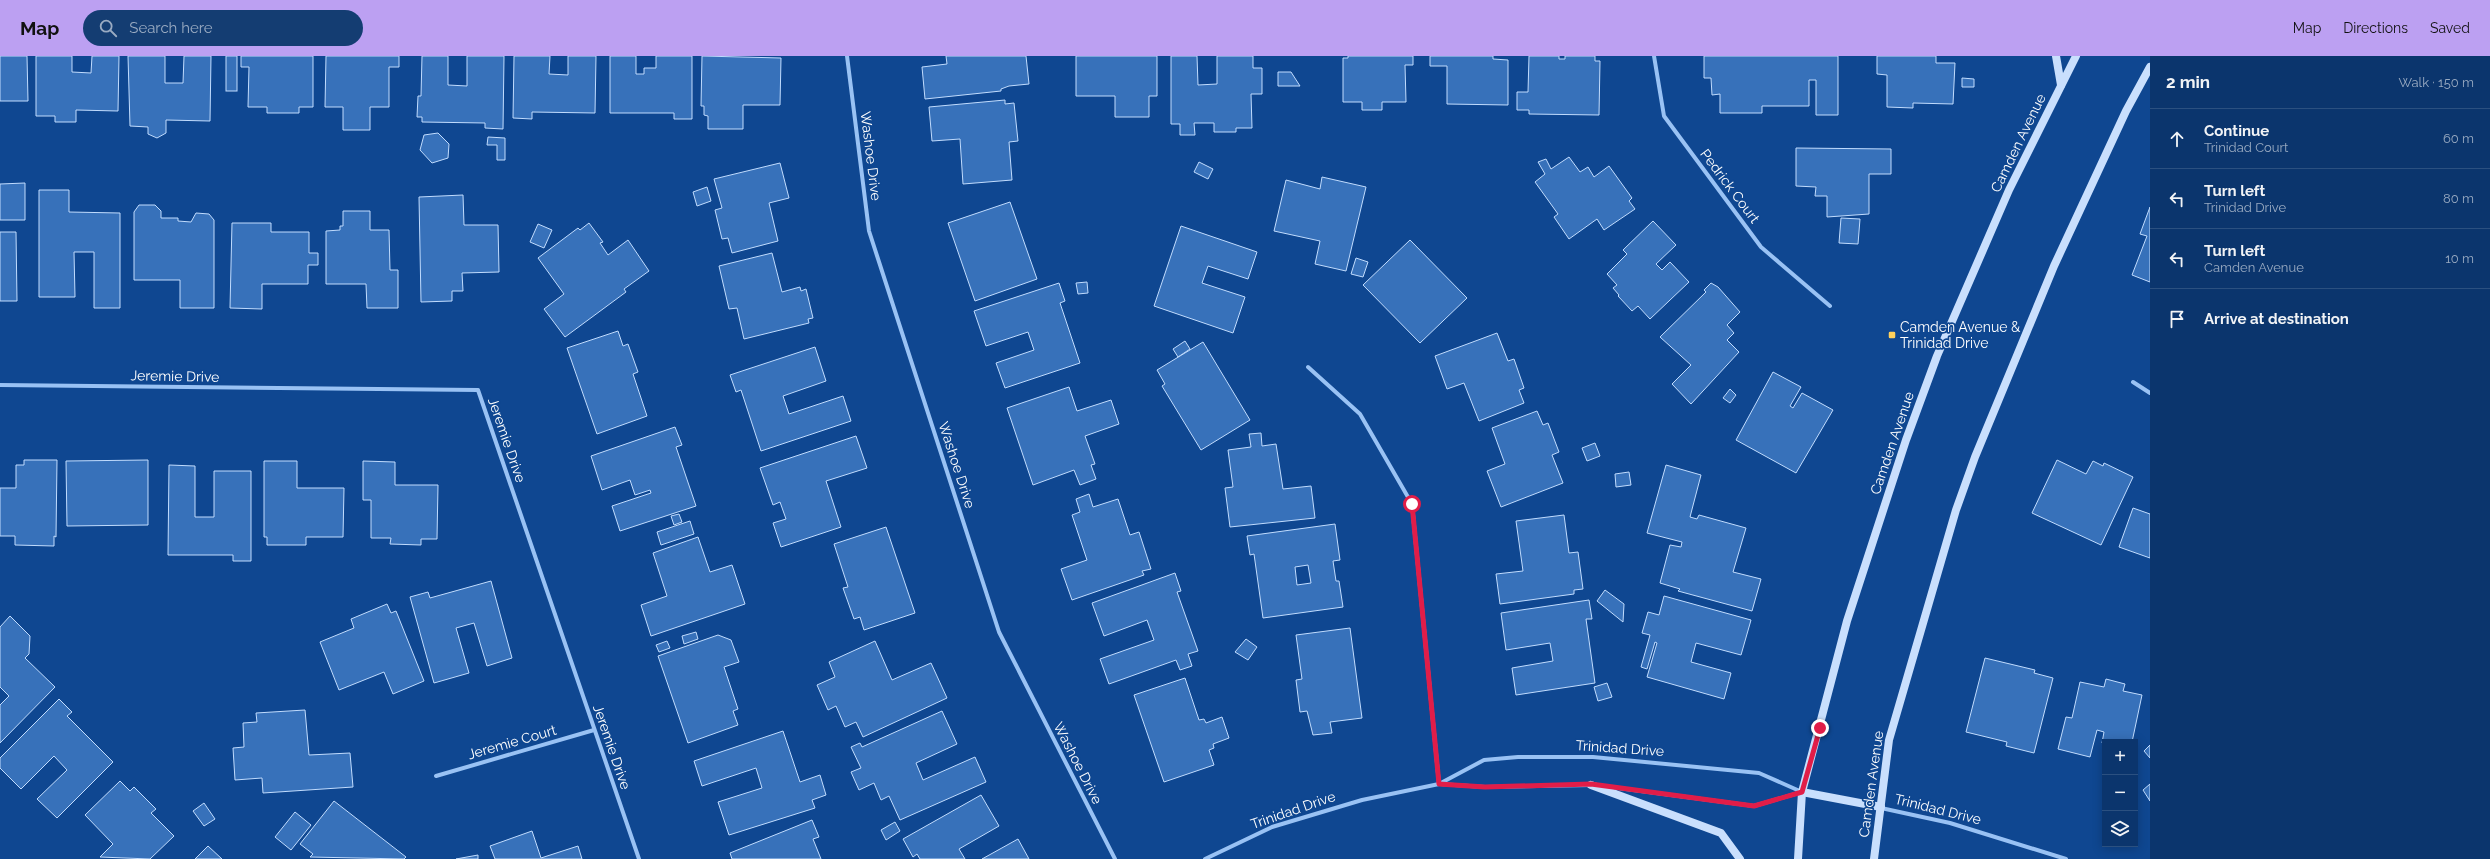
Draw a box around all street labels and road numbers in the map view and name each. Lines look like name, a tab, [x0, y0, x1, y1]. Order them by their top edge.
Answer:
street label: Camden Avenue	[1987, 91, 2049, 195]
street label: Washoe Drive	[858, 110, 884, 202]
street label: Pedrick Court	[1697, 146, 1763, 226]
street label: Jeremie Drive	[130, 367, 220, 385]
street label: Camden Avenue	[1867, 390, 1917, 496]
street label: Jeremie Drive	[485, 395, 529, 485]
street label: Washoe Drive	[935, 420, 979, 510]
street label: Jeremie Drive	[590, 702, 634, 792]
street label: Washoe Drive	[1050, 719, 1106, 807]
street label: Jeremie Court	[466, 722, 558, 762]
street label: Camden Avenue	[1856, 730, 1886, 838]
street label: Trinidad Drive	[1575, 737, 1665, 759]
street label: Trinidad Drive	[1249, 788, 1337, 832]
street label: Trinidad Drive	[1893, 791, 1983, 827]

